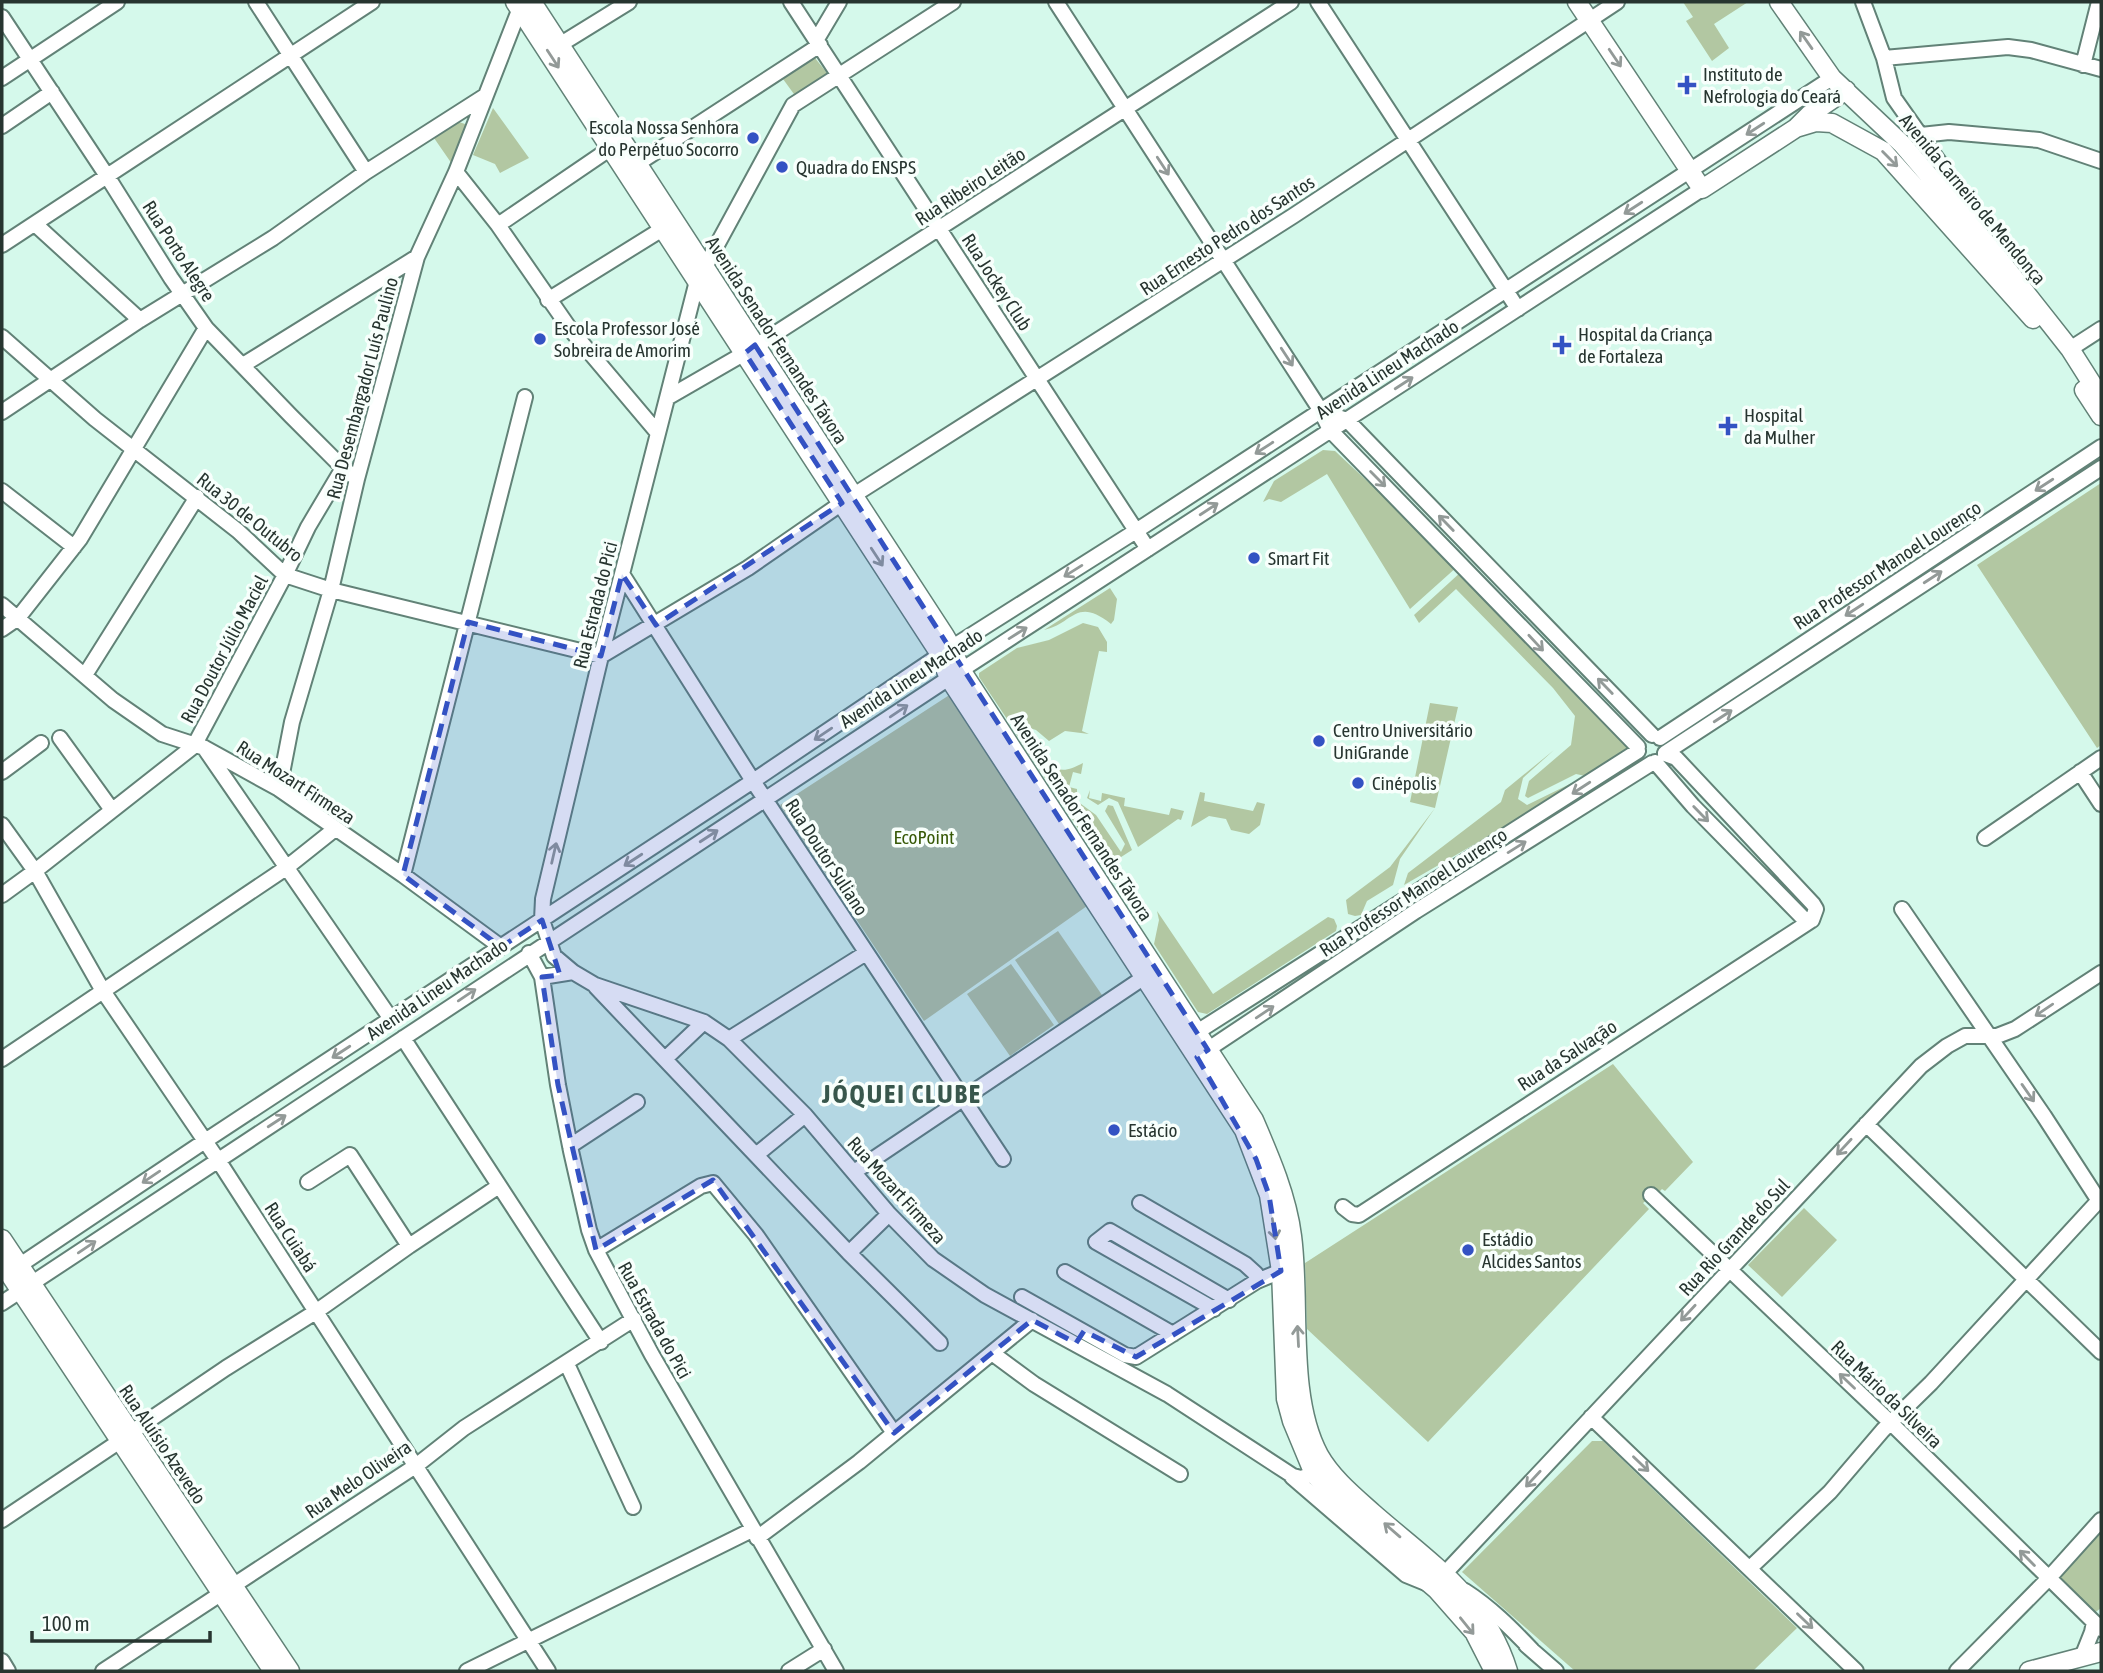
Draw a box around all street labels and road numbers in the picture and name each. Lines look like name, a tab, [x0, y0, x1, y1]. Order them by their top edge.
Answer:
street label: Avenida Carneiro de Mendonça	[1895, 109, 2051, 289]
street label: Rua Ribeiro Leitão	[911, 142, 1029, 230]
street label: Rua Ernesto Pedro dos Santos	[1136, 170, 1318, 300]
street label: Rua Porto Alegre	[138, 197, 220, 305]
street label: Rua Jockey Club	[958, 230, 1036, 334]
street label: Avenida Senador Fernandes Távora	[702, 232, 852, 448]
street label: Rua Desembargador Luís Paulino	[322, 275, 402, 501]
street label: Avenida Lineu Machado	[1312, 315, 1462, 423]
street label: Rua 30 de Outubro	[193, 468, 307, 566]
street label: Rua Professor Manoel Lourenço	[1789, 496, 1985, 634]
street label: Rua Estrada do Pici	[569, 539, 621, 671]
street label: Rua Doutor Júlio Maciel	[176, 571, 272, 727]
street label: Avenida Lineu Machado	[836, 624, 986, 732]
street label: Avenida Senador Fernandes Távora	[1007, 709, 1157, 925]
street label: Rua Mozart Firmeza	[233, 736, 359, 828]
street label: Rua Doutor Suliano	[781, 794, 873, 920]
street label: Rua Professor Manoel Lourenço	[1315, 823, 1511, 961]
street label: Avenida Lineu Machado	[362, 934, 512, 1044]
street label: Rua da Salvação	[1513, 1015, 1621, 1095]
street label: Rua Mozart Firmeza	[843, 1132, 951, 1248]
street label: Rua Rio Grande do Sul	[1674, 1174, 1794, 1300]
street label: Rua Cuiabá	[260, 1198, 322, 1276]
street label: Rua Estrada do Pici	[614, 1258, 696, 1382]
street label: Rua Mário da Silveira	[1827, 1336, 1947, 1452]
street label: Rua Aluísio Azevedo	[115, 1380, 211, 1508]
street label: Rua Melo Oliveira	[301, 1435, 415, 1523]

